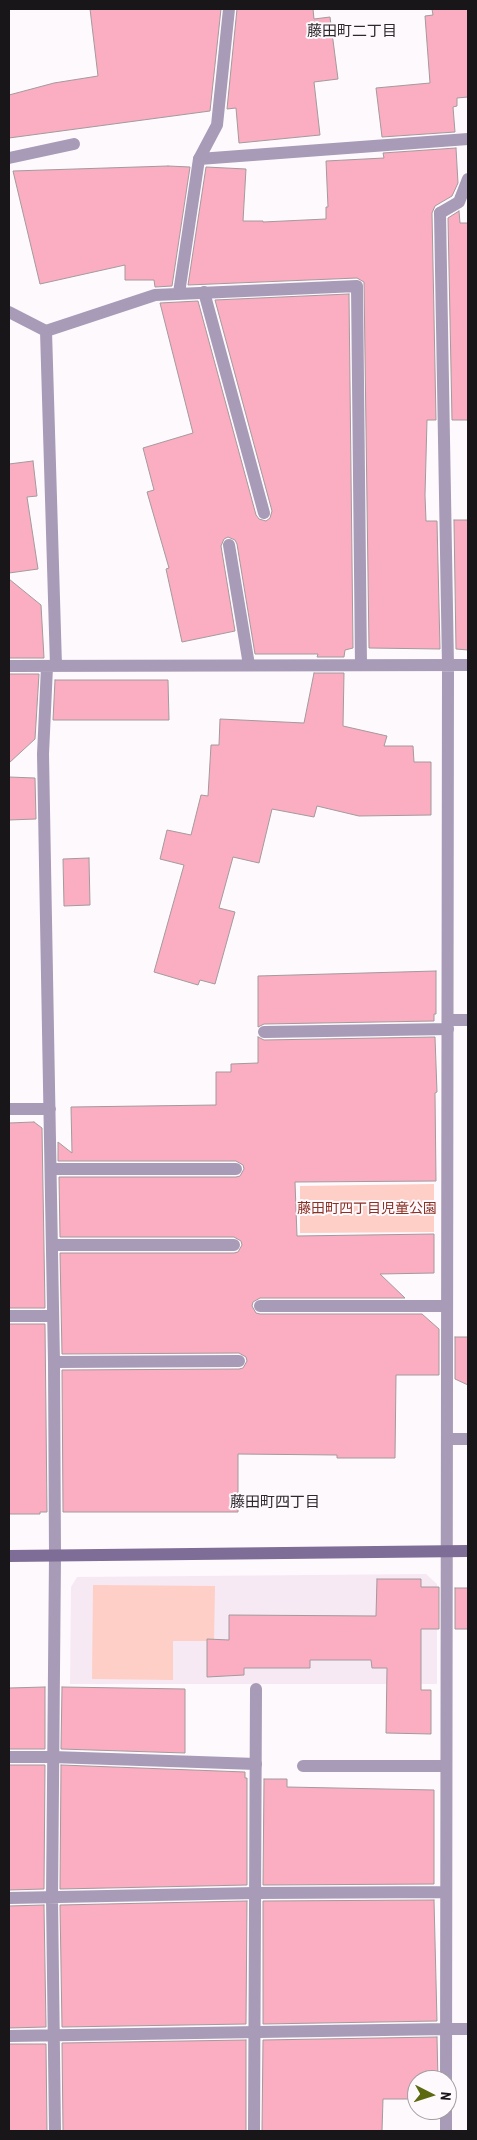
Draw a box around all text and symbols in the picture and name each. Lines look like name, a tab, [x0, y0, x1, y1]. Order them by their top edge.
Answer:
district label: 藤田町二丁目	[307, 23, 397, 41]
park label: 藤田町四丁目児童公園	[297, 1201, 437, 1217]
district label: 藤田町四丁目	[230, 1494, 320, 1512]
north arrow	[407, 2070, 457, 2120]
text: N	[438, 2091, 454, 2101]

